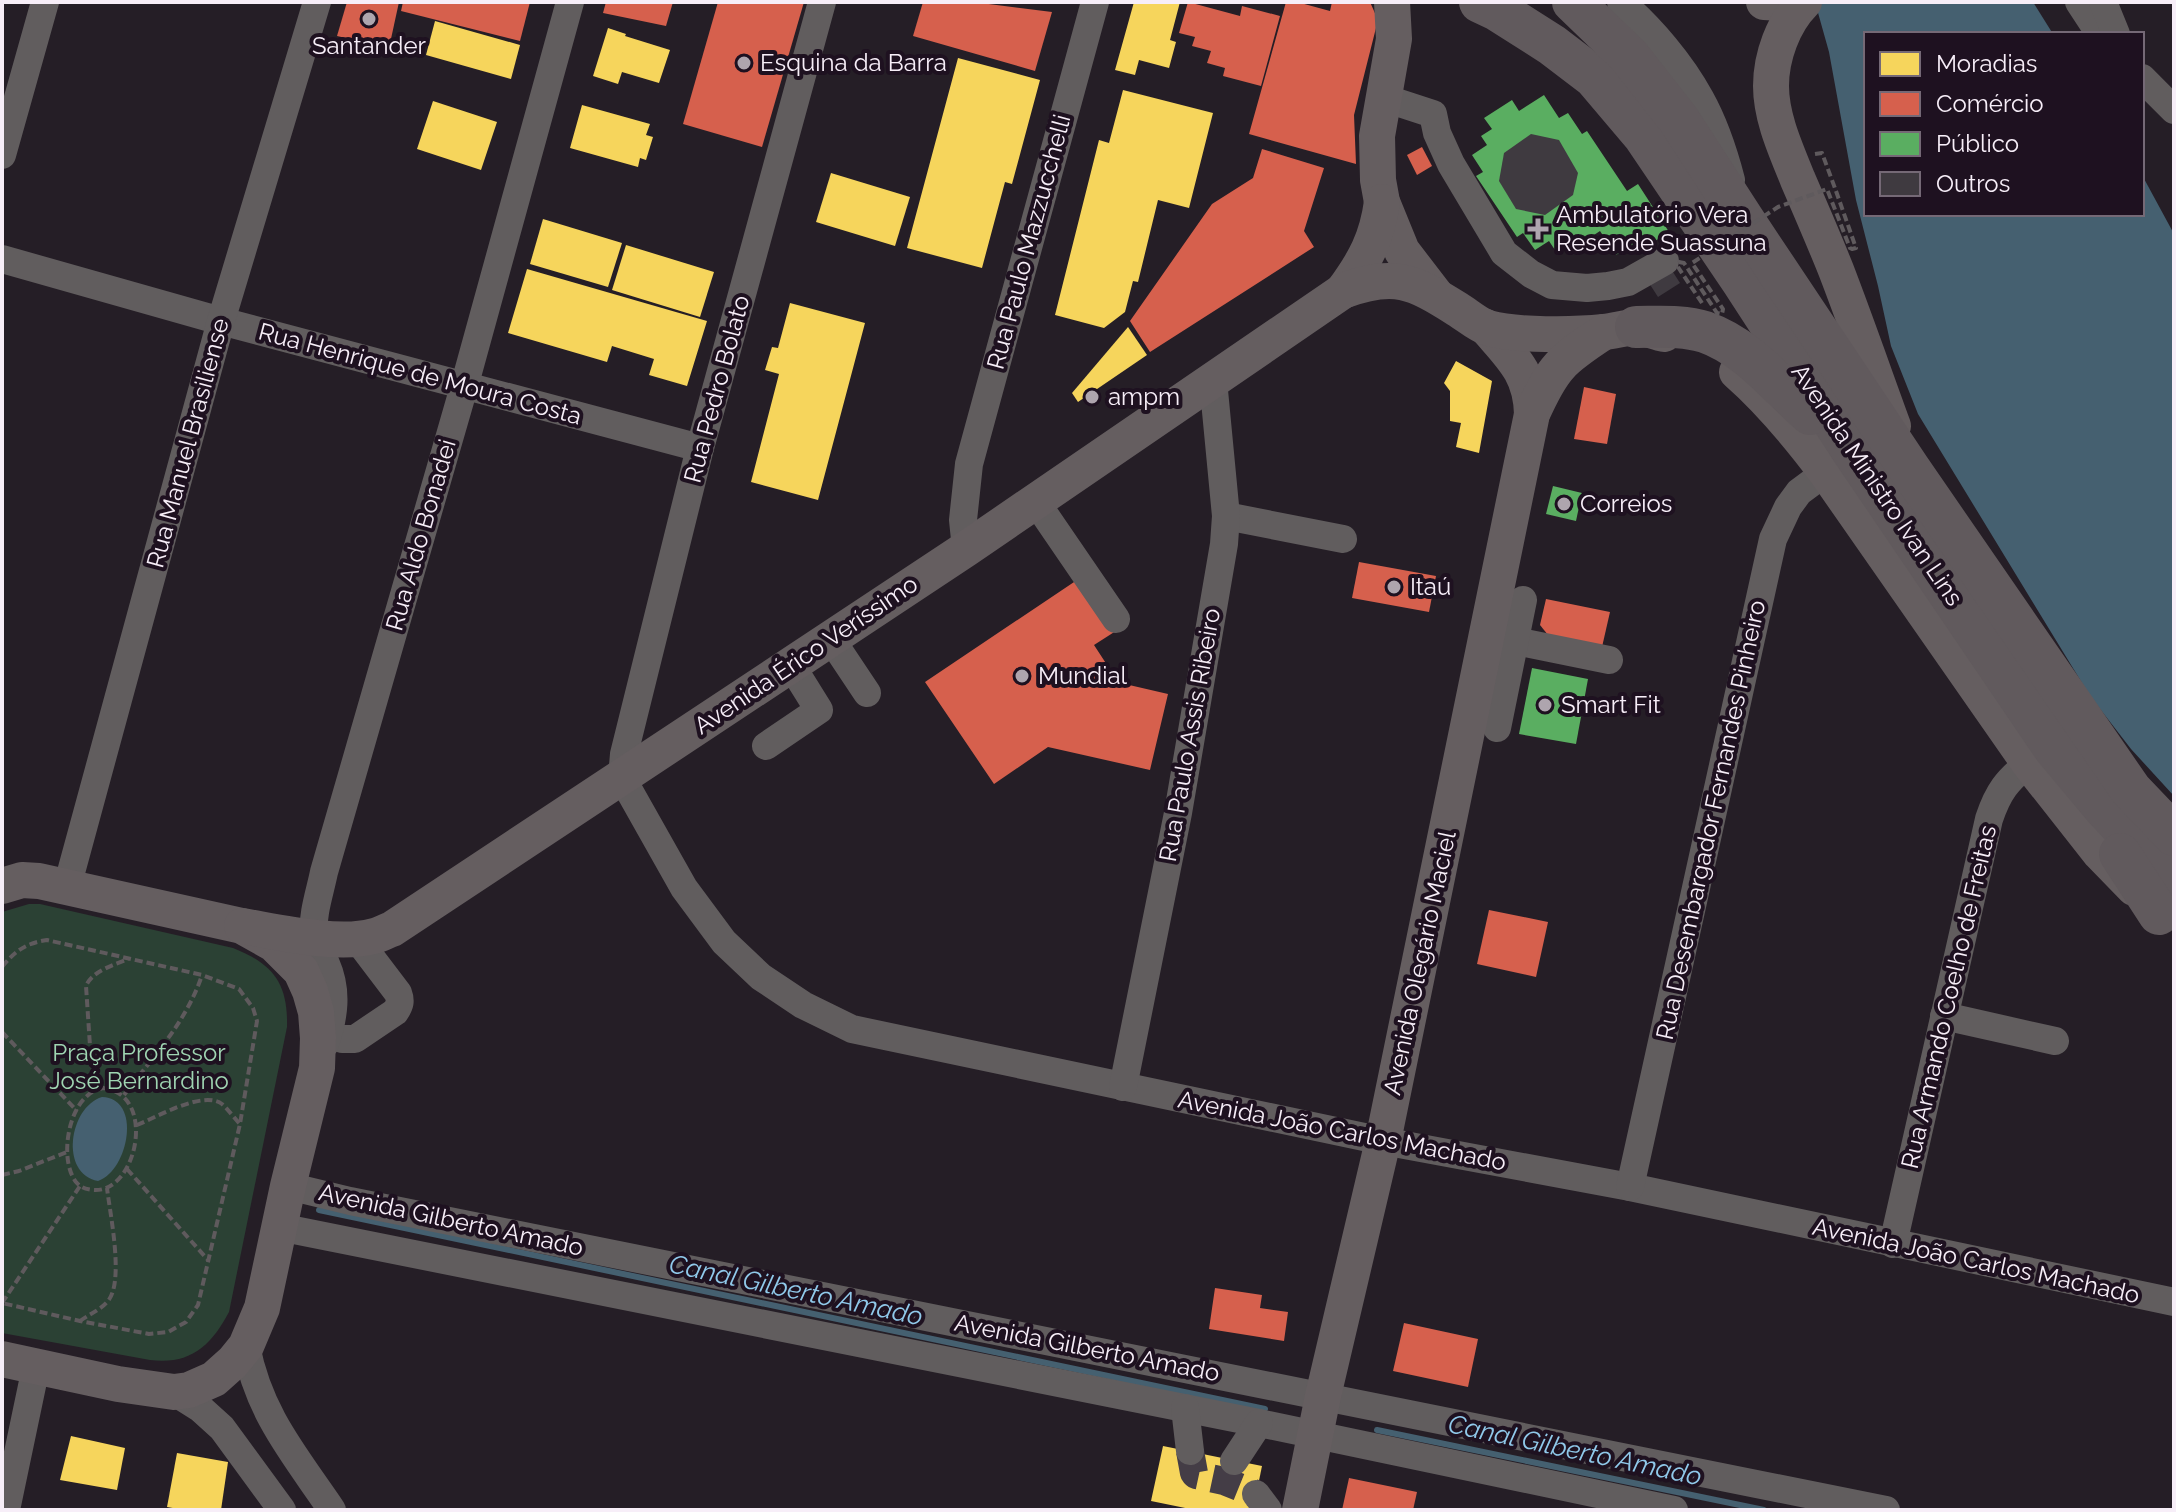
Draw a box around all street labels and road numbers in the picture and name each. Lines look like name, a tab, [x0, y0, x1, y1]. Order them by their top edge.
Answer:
street label: Rua Paulo Mazzucchelli	[981, 111, 1076, 372]
street label: Rua Pedro Bolato	[678, 292, 755, 486]
street label: Rua Manuel Brasiliense	[140, 315, 235, 571]
street label: Rua Henrique de Moura Costa	[256, 316, 585, 431]
street label: Avenida Ministro Ivan Lins	[1786, 358, 1969, 611]
street label: Rua Aldo Bonadei	[379, 436, 462, 634]
street label: Avenida Érico Veríssimo	[689, 569, 923, 740]
street label: Rua Desembargador Fernandes Pinheiro	[1650, 598, 1771, 1042]
street label: Rua Paulo Assis Ribeiro	[1153, 606, 1226, 864]
street label: Rua Armando Coelho de Freitas	[1895, 822, 2002, 1171]
street label: Avenida Olegário Maciel	[1377, 828, 1462, 1097]
street label: Avenida João Carlos Machado	[1176, 1084, 1509, 1177]
street label: Avenida Gilberto Amado	[316, 1177, 586, 1262]
street label: Avenida João Carlos Machado	[1810, 1212, 2142, 1309]
street label: Avenida Gilberto Amado	[952, 1308, 1222, 1387]

